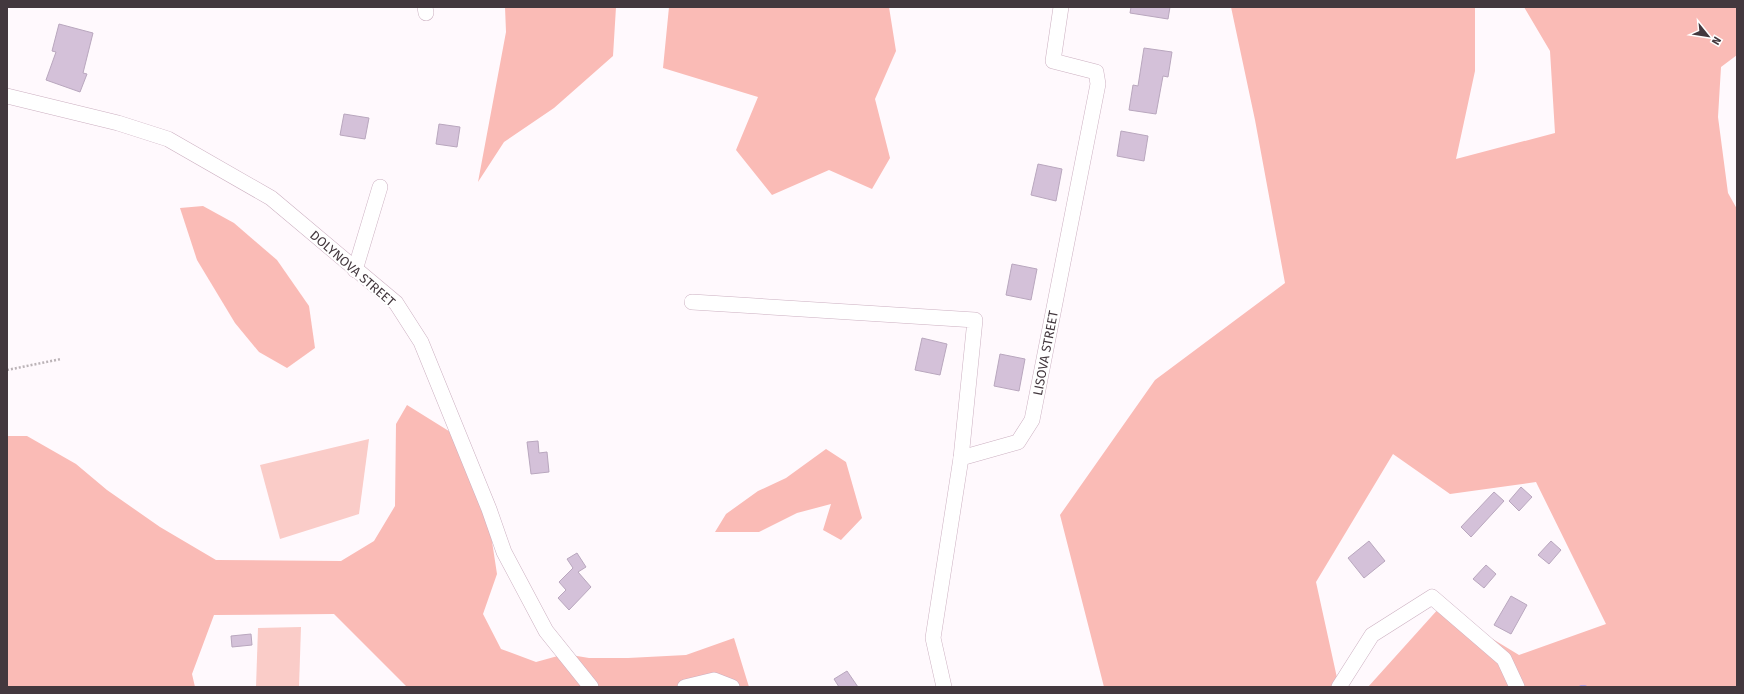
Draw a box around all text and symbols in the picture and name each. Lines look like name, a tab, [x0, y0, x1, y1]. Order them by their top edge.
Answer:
north arrow	[1688, 16, 1728, 56]
text: N	[1709, 34, 1724, 47]
street label: DOLYNOVA STREET	[307, 227, 398, 310]
street label: LISOVA STREET	[1030, 309, 1061, 397]

